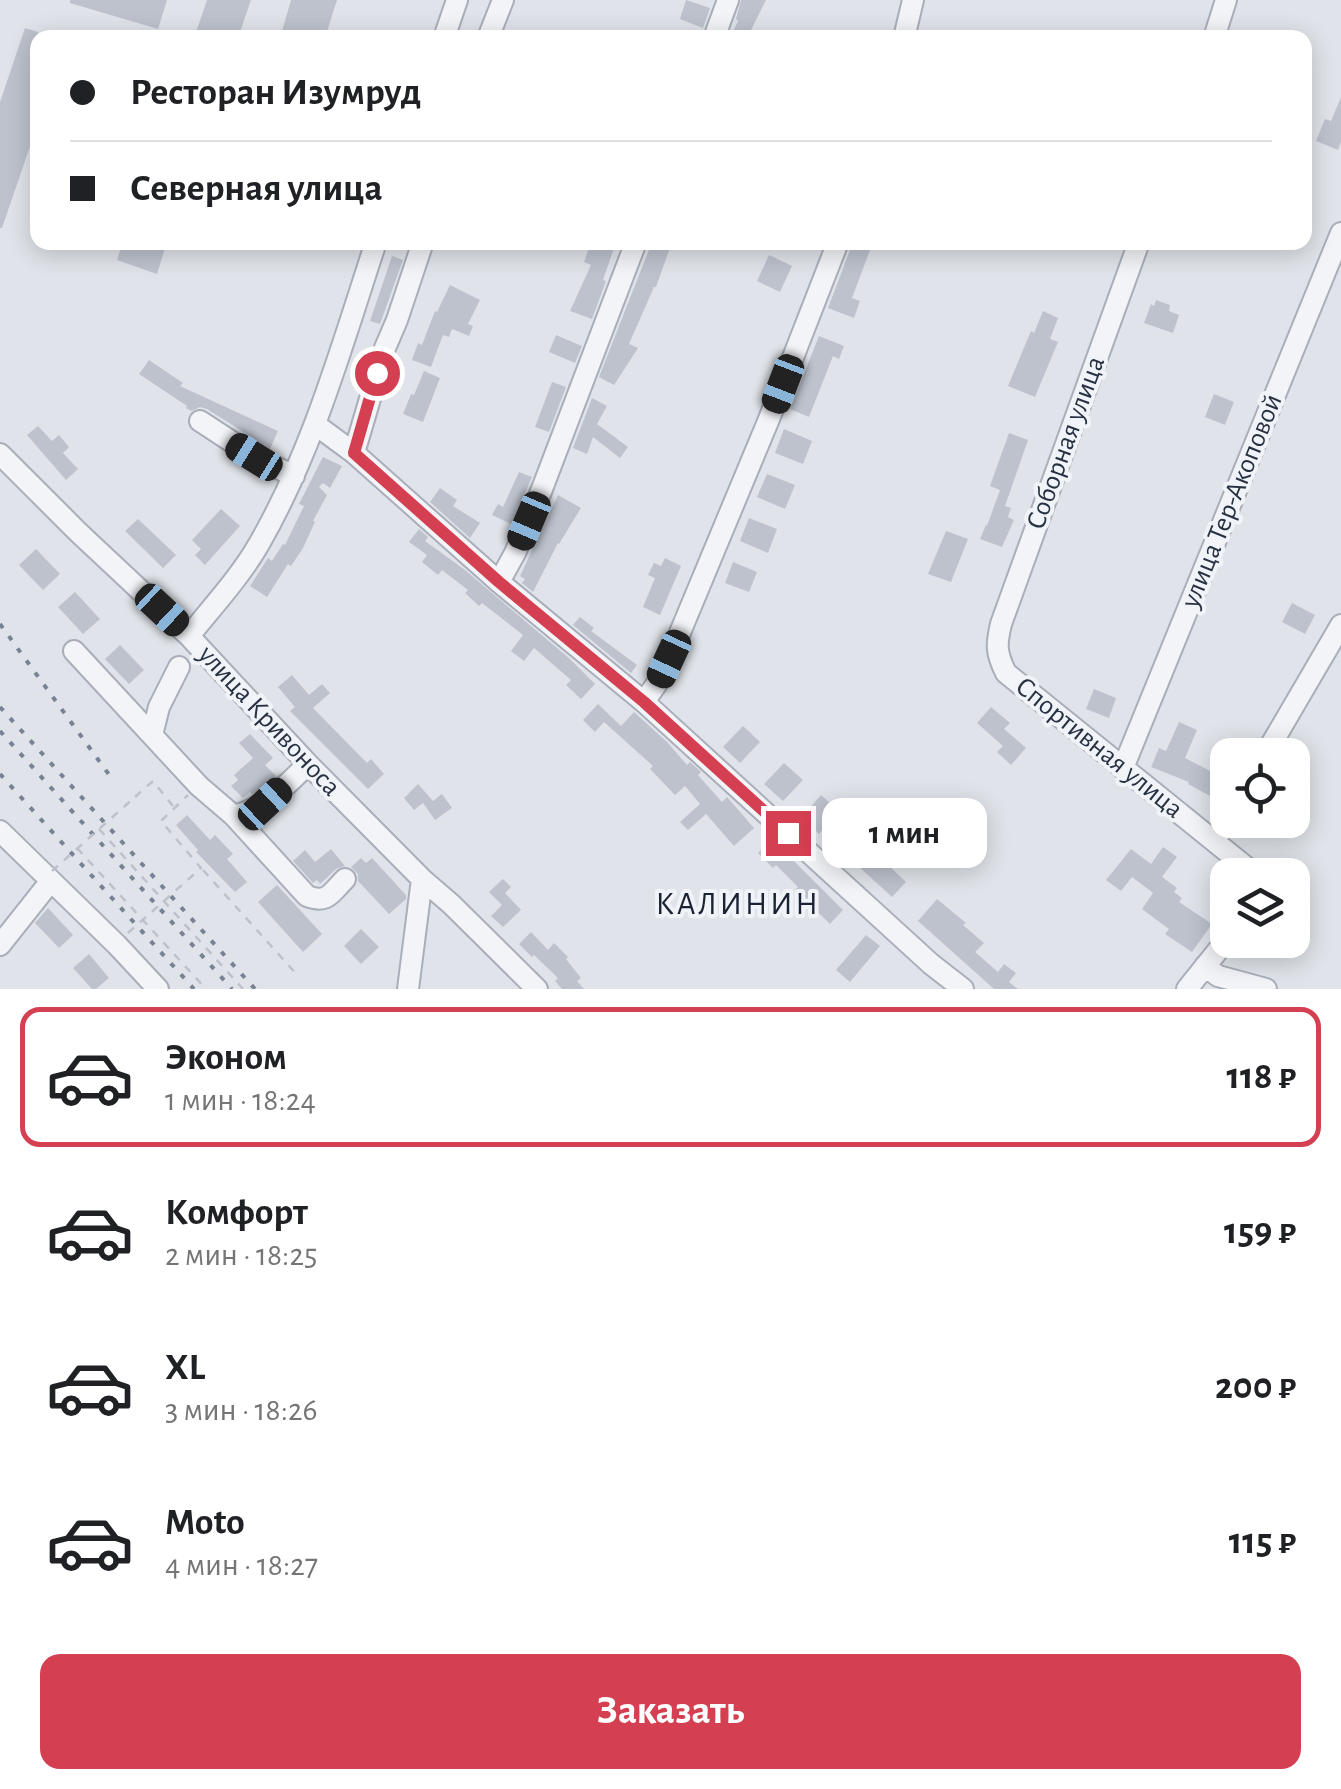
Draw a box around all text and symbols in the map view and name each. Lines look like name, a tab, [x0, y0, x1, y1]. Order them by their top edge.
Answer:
text: Ресторан Изумруд	[130, 74, 421, 112]
text: Северная улица	[130, 170, 382, 208]
route start	[355, 351, 400, 396]
car	[758, 351, 808, 417]
street label: Соборная улица	[1022, 352, 1110, 533]
street label: улица Тер-Акоповой	[1176, 390, 1288, 613]
car	[221, 428, 287, 486]
car	[503, 488, 555, 554]
car	[130, 579, 194, 641]
car	[643, 625, 695, 693]
street label: улица Кривоноса	[192, 640, 346, 802]
street label: Спортивная улица	[1010, 672, 1188, 824]
map controls	[1210, 738, 1310, 958]
button: locate	[1210, 738, 1310, 838]
car	[233, 773, 297, 835]
callout: 1 мин	[823, 798, 988, 868]
route end	[766, 811, 811, 856]
text: 1 мин	[869, 817, 940, 849]
button: layers	[1210, 858, 1310, 958]
district label: КАЛИНИН	[656, 888, 820, 920]
icon: car	[45, 1032, 135, 1122]
text: Эконом	[165, 1039, 287, 1077]
text: 118 ₽	[1226, 1058, 1296, 1096]
text: 1 мин · 18:24	[165, 1084, 316, 1116]
icon: car	[45, 1187, 135, 1277]
text: Комфорт	[165, 1194, 308, 1232]
text: 159 ₽	[1224, 1213, 1296, 1251]
text: 2 мин · 18:25	[165, 1239, 317, 1271]
icon: car	[45, 1342, 135, 1432]
text: XL	[165, 1349, 205, 1387]
text: 200 ₽	[1215, 1368, 1296, 1406]
text: 3 мин · 18:26	[165, 1394, 318, 1426]
icon: car	[45, 1497, 135, 1587]
text: Moto	[165, 1504, 245, 1542]
text: 115 ₽	[1229, 1523, 1296, 1561]
text: 4 мин · 18:27	[165, 1549, 318, 1581]
button: Заказать	[40, 1654, 1301, 1769]

